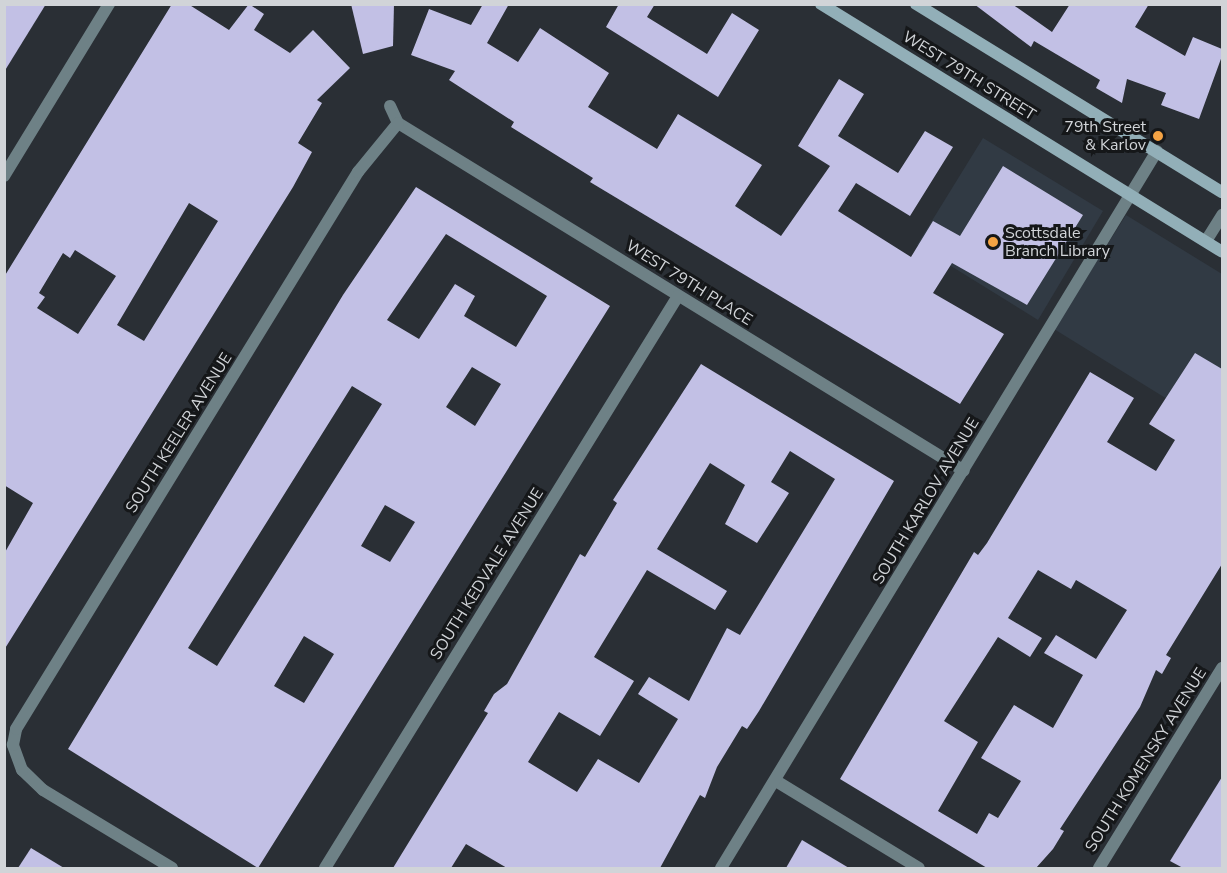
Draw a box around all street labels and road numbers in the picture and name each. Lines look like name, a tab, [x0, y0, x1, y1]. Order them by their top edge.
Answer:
street label: WEST 79TH STREET	[899, 27, 1039, 125]
street label: WEST 79TH PLACE	[622, 236, 756, 330]
street label: SOUTH KEELER AVENUE	[122, 349, 236, 517]
street label: SOUTH KARLOV AVENUE	[869, 414, 983, 588]
street label: SOUTH KEDVALE AVENUE	[426, 485, 548, 663]
street label: SOUTH KOMENSKY AVENUE	[1081, 664, 1211, 856]

